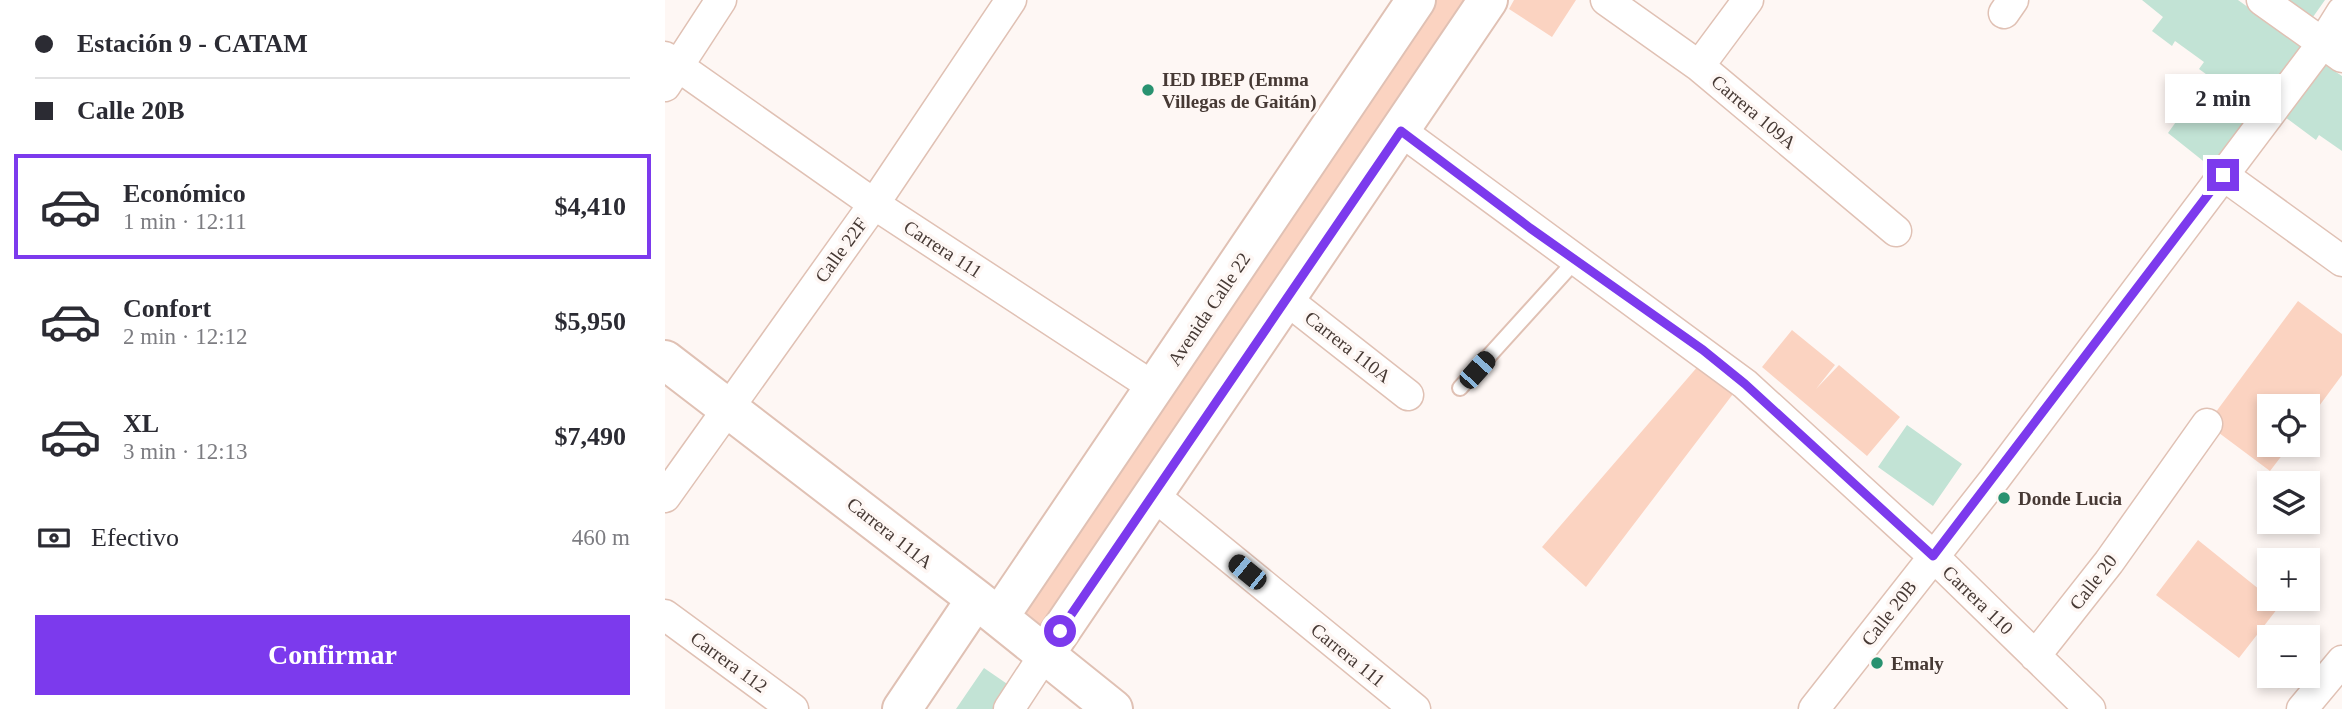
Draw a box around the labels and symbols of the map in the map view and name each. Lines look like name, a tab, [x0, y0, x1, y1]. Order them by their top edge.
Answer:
place label: IED IBEP (Emma Villegas de Gaitán)	[1162, 69, 1316, 113]
street label: Carrera 109A	[1707, 71, 1801, 154]
callout: 2 min	[2165, 74, 2281, 122]
marker: IED IBEP (Emma Villegas de Gaitán)	[1140, 82, 1156, 98]
route end	[2207, 159, 2239, 191]
street label: Calle 22F	[811, 214, 871, 286]
street label: Carrera 111	[900, 216, 986, 282]
street label: Avenida Calle 22	[1164, 249, 1254, 369]
street label: Carrera 110A	[1301, 307, 1395, 387]
car	[1456, 347, 1499, 393]
place label: Donde Lucia	[2018, 488, 2122, 509]
marker: Donde Lucia	[1996, 490, 2012, 506]
street label: Carrera 111A	[843, 493, 937, 573]
street label: Calle 20	[2065, 550, 2121, 614]
car	[1225, 551, 1270, 593]
street label: Carrera 110	[1939, 561, 2017, 639]
street label: Calle 20B	[1857, 576, 1921, 650]
route start	[1044, 615, 1076, 647]
street label: Carrera 111	[1307, 619, 1389, 691]
street label: Carrera 112	[687, 627, 771, 697]
place label: Emaly	[1891, 653, 1944, 674]
marker: Emaly	[1869, 655, 1885, 671]

